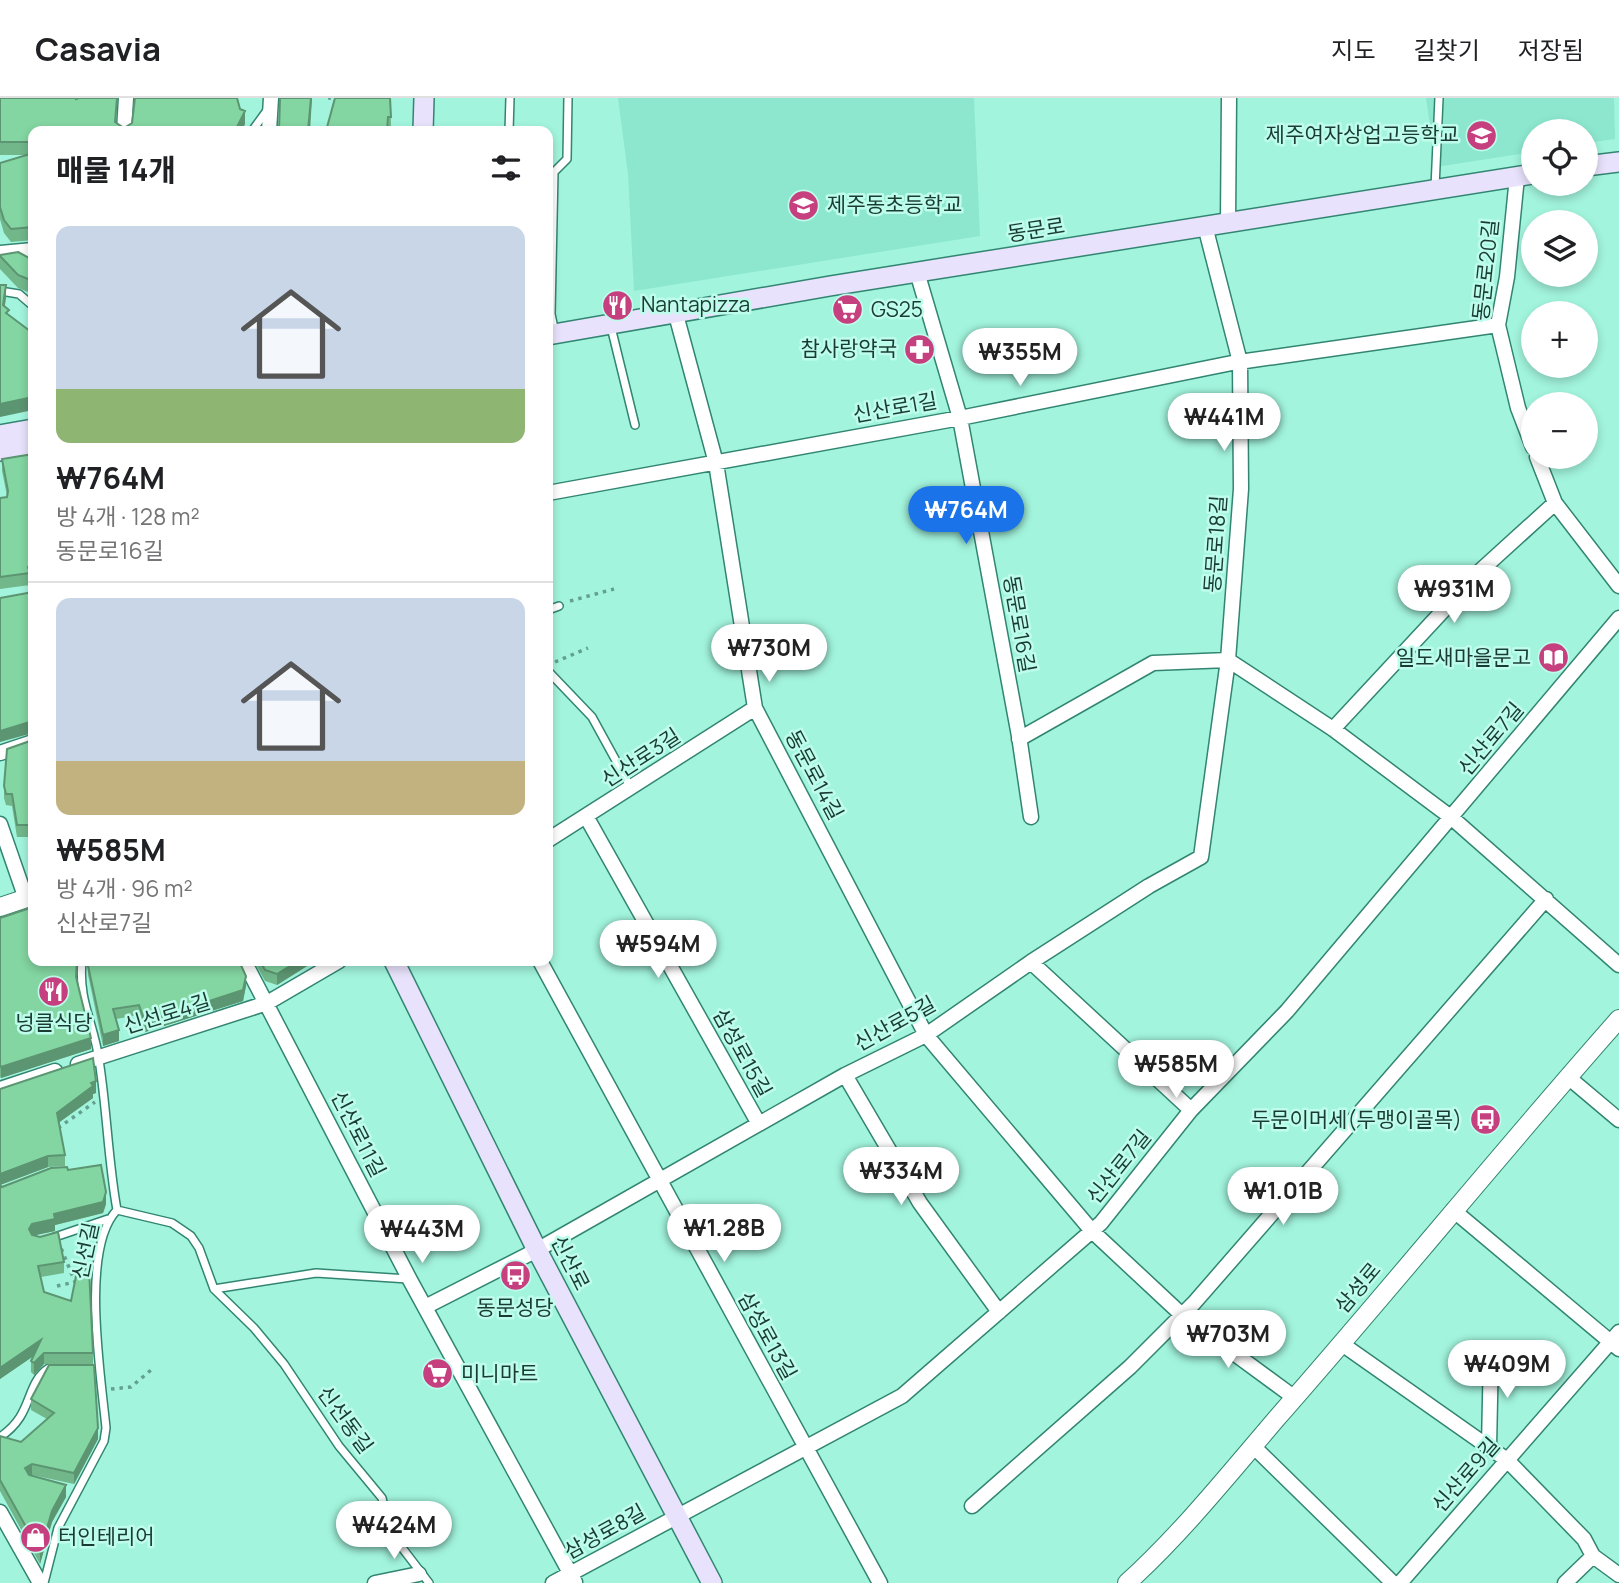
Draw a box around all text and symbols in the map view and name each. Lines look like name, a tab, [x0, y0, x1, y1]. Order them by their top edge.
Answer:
text: Casavia	[35, 26, 161, 71]
text: 지도	[1331, 33, 1376, 66]
text: 길찾기	[1414, 33, 1480, 66]
text: 저장됨	[1518, 33, 1584, 66]
school or university icon: 제주여자상업고등학교	[1465, 118, 1499, 152]
map controls	[1521, 119, 1598, 469]
button: locate	[1521, 119, 1598, 196]
place label: 제주여자상업고등학교	[1266, 120, 1459, 148]
text: 매물 14개	[56, 149, 176, 190]
icon: filters	[487, 149, 525, 187]
school or university icon: 제주동초등학교	[787, 188, 821, 222]
place label: 제주동초등학교	[827, 190, 962, 218]
button: layers	[1521, 210, 1598, 287]
street label: 동문로	[1005, 211, 1067, 247]
street label: 동문로20길	[1466, 218, 1504, 322]
icon: home	[228, 271, 354, 397]
restaurant icon: Nantapizza	[601, 288, 635, 322]
place label: Nantapizza	[641, 290, 750, 318]
supermarket icon: GS25	[831, 293, 865, 327]
place label: GS25	[871, 295, 923, 323]
button: +	[1521, 301, 1598, 378]
pin: ₩355M	[971, 328, 1069, 388]
pharmacy icon: 참사랑약국	[903, 332, 937, 366]
place label: 참사랑약국	[800, 334, 897, 362]
text: ₩355M	[978, 335, 1062, 367]
street label: 신산로1길	[850, 386, 939, 428]
button: −	[1521, 392, 1598, 469]
pin: ₩441M	[1175, 394, 1273, 453]
text: ₩441M	[1184, 400, 1264, 432]
text: ₩764M	[56, 457, 165, 498]
pin: ₩764M	[917, 486, 1015, 546]
text: ₩764M	[924, 493, 1008, 525]
street label: 동문로18길	[1198, 494, 1232, 594]
text: 방 4개 · 128 m²	[56, 500, 200, 532]
text: 동문로16길	[56, 534, 164, 566]
pin: ₩931M	[1405, 566, 1503, 625]
text: ₩931M	[1414, 572, 1494, 604]
street label: 동문로16길	[998, 573, 1042, 675]
pin: ₩730M	[720, 624, 818, 684]
text: ₩730M	[727, 631, 811, 663]
library icon: 일도새마을문고	[1537, 641, 1571, 675]
icon: home	[228, 643, 354, 769]
place label: 일도새마을문고	[1396, 643, 1531, 671]
street label: 신산로7길	[1451, 696, 1529, 781]
street label: 신산로3길	[596, 721, 685, 793]
street label: 동문로14길	[780, 725, 850, 824]
text: ₩585M	[56, 829, 166, 870]
text: 방 4개 · 96 m²	[56, 872, 193, 904]
text: 신산로7길	[56, 906, 152, 938]
pin: ₩594M	[609, 920, 707, 980]
text: ₩594M	[616, 927, 700, 959]
restaurant icon: 넝클식당	[37, 974, 71, 1008]
street label: 신선로4길	[120, 987, 214, 1040]
street label: 신산로5길	[849, 989, 940, 1057]
street label: 삼성로15길	[707, 1003, 779, 1102]
place label: 넝클식당	[15, 1008, 93, 1036]
pin: ₩585M	[1127, 1040, 1225, 1100]
text: ₩585M	[1134, 1047, 1218, 1079]
street label: 신산로11길	[325, 1085, 393, 1182]
bus stop icon: 두문이머세(두맹이골목)	[1468, 1103, 1502, 1137]
place label: 두문이머세(두맹이골목)	[1251, 1105, 1462, 1133]
street label: 신산로7길	[1080, 1123, 1157, 1209]
pin: ₩334M	[852, 1148, 950, 1207]
text: ₩334M	[859, 1154, 943, 1186]
pin: ₩1.01B	[1226, 1168, 1340, 1227]
text: ₩1.01B	[1243, 1174, 1323, 1206]
pin: ₩1.28B	[667, 1204, 781, 1264]
pin: ₩443M	[373, 1206, 471, 1265]
text: ₩1.28B	[683, 1211, 765, 1243]
text: ₩443M	[380, 1212, 464, 1244]
street label: 신선길	[65, 1220, 105, 1282]
street label: 신산로	[545, 1230, 597, 1295]
street label: 삼성로	[1328, 1256, 1387, 1319]
bus stop icon: 동문성당	[498, 1259, 532, 1293]
street label: 삼성로13길	[732, 1286, 804, 1385]
place label: 동문성당	[476, 1293, 554, 1321]
pin: ₩703M	[1179, 1310, 1277, 1370]
text: ₩703M	[1186, 1317, 1270, 1349]
pin: ₩409M	[1458, 1340, 1556, 1400]
text: ₩409M	[1464, 1347, 1550, 1379]
supermarket icon: 미니마트	[421, 1357, 455, 1391]
place label: 미니마트	[461, 1359, 538, 1387]
street label: 신선동길	[312, 1380, 380, 1459]
street label: 신산로9길	[1425, 1431, 1505, 1518]
street label: 삼성로8길	[559, 1497, 650, 1565]
pin: ₩424M	[345, 1502, 443, 1561]
text: ₩424M	[352, 1508, 436, 1540]
shop icon: 터인테리어	[18, 1520, 52, 1554]
place label: 터인테리어	[58, 1522, 155, 1550]

